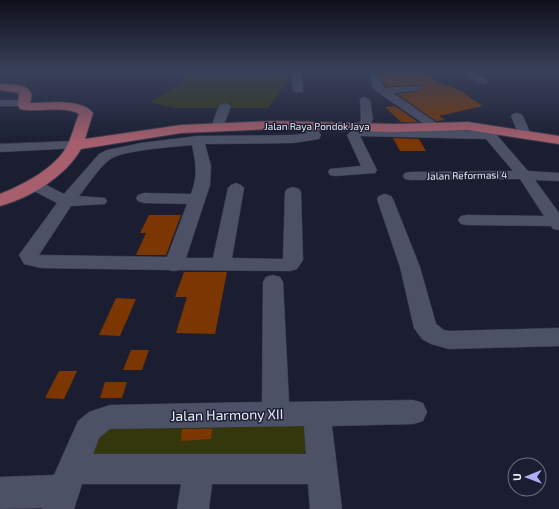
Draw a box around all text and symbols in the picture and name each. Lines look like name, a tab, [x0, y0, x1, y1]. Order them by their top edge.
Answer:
street label: Jalan Raya Pondok Jaya	[264, 120, 370, 132]
street label: Jalan Reformasi 4	[427, 168, 507, 182]
street label: Jalan Harmony XII	[171, 405, 283, 424]
north arrow	[507, 457, 547, 497]
text: U	[510, 473, 523, 481]

